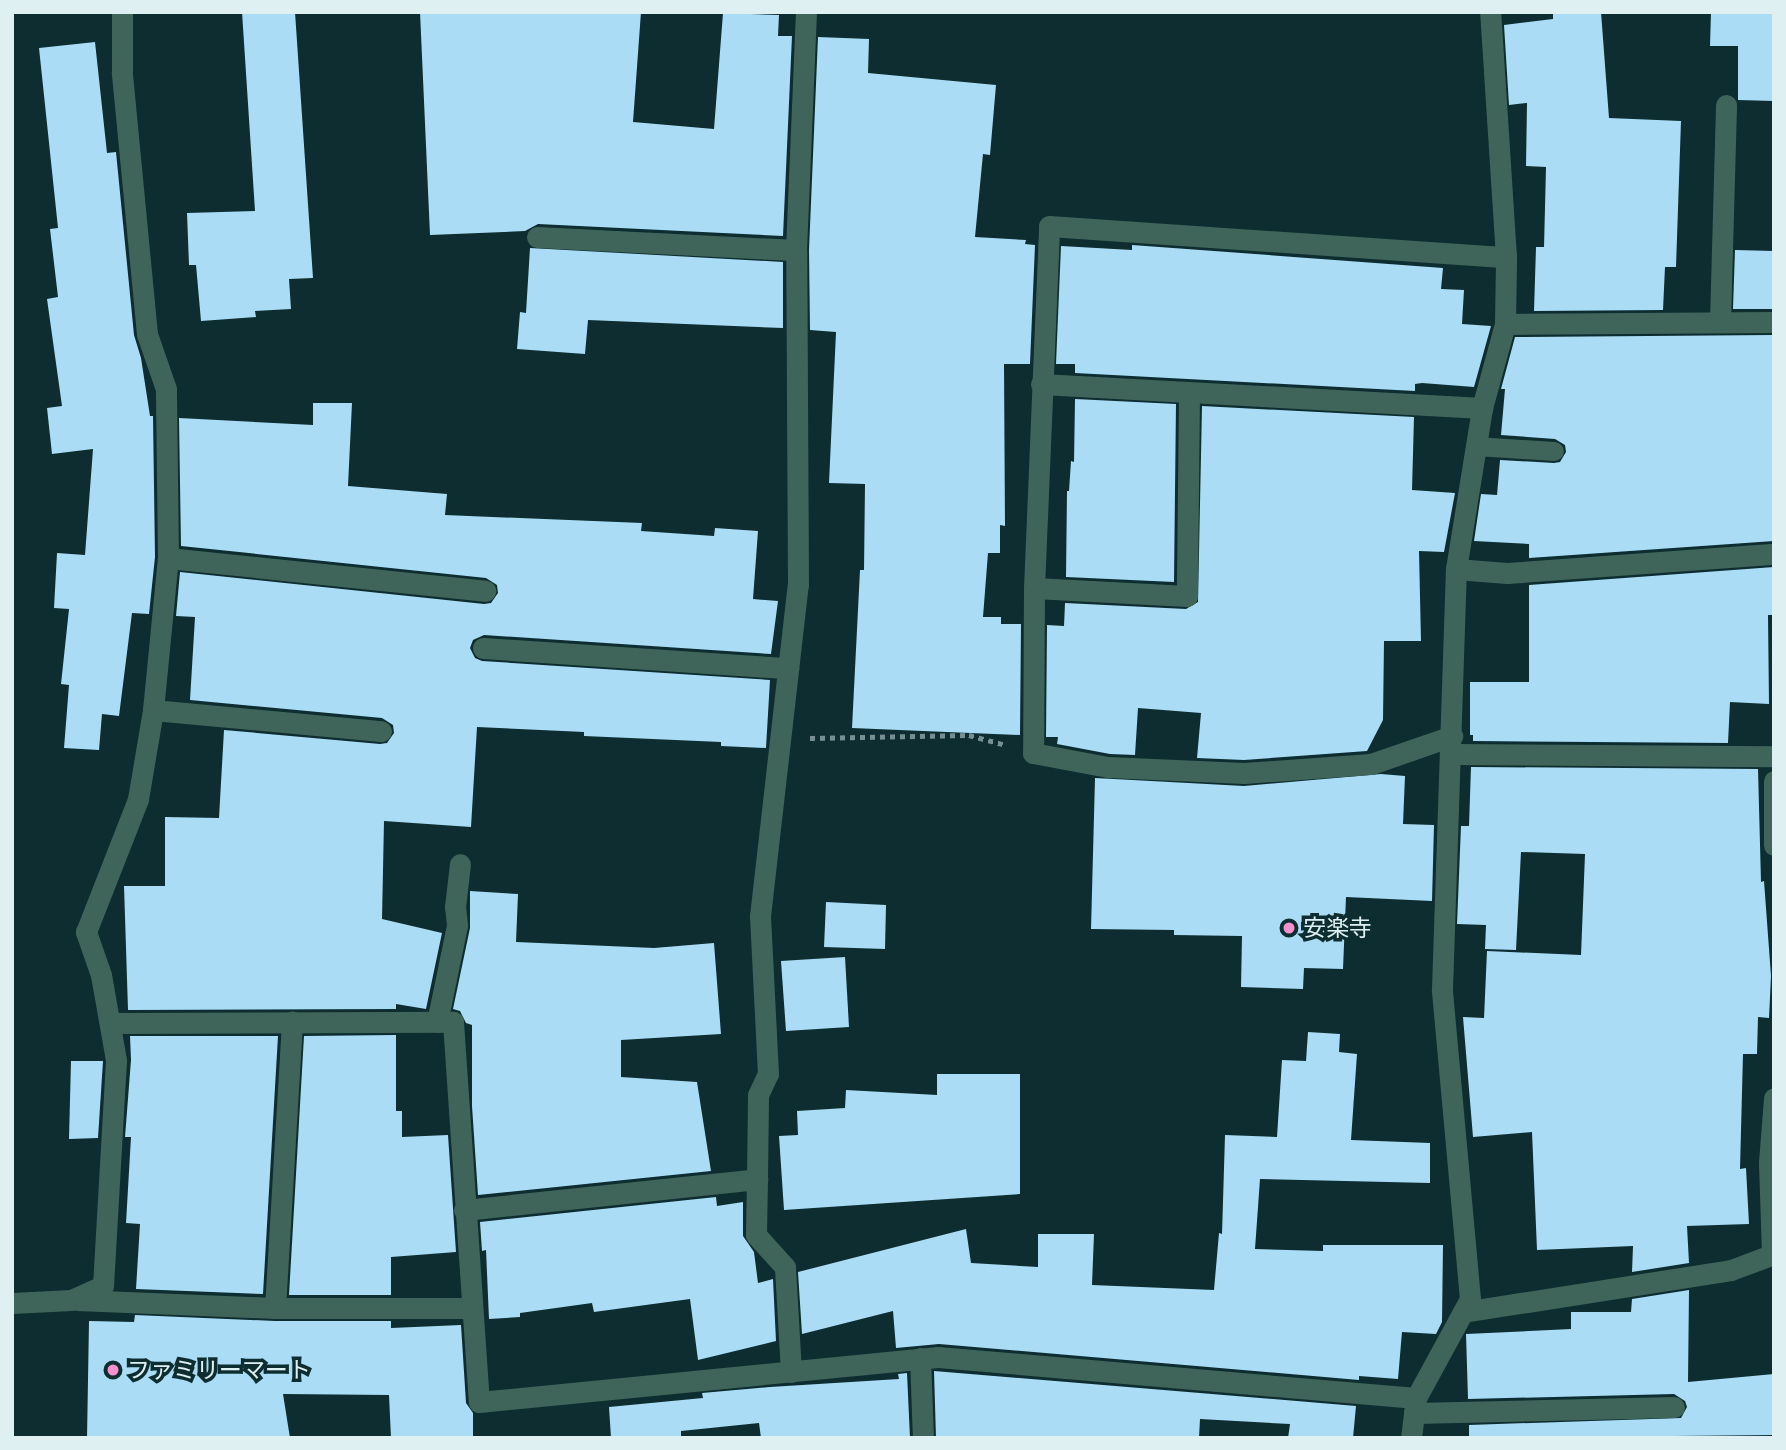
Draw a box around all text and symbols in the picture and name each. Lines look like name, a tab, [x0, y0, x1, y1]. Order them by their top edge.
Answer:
place label: 安楽寺	[1303, 914, 1372, 942]
marker: 安楽寺	[1281, 920, 1297, 936]
place label: ファミリーマート	[127, 1356, 311, 1384]
marker: ファミリーマート	[105, 1362, 121, 1378]

